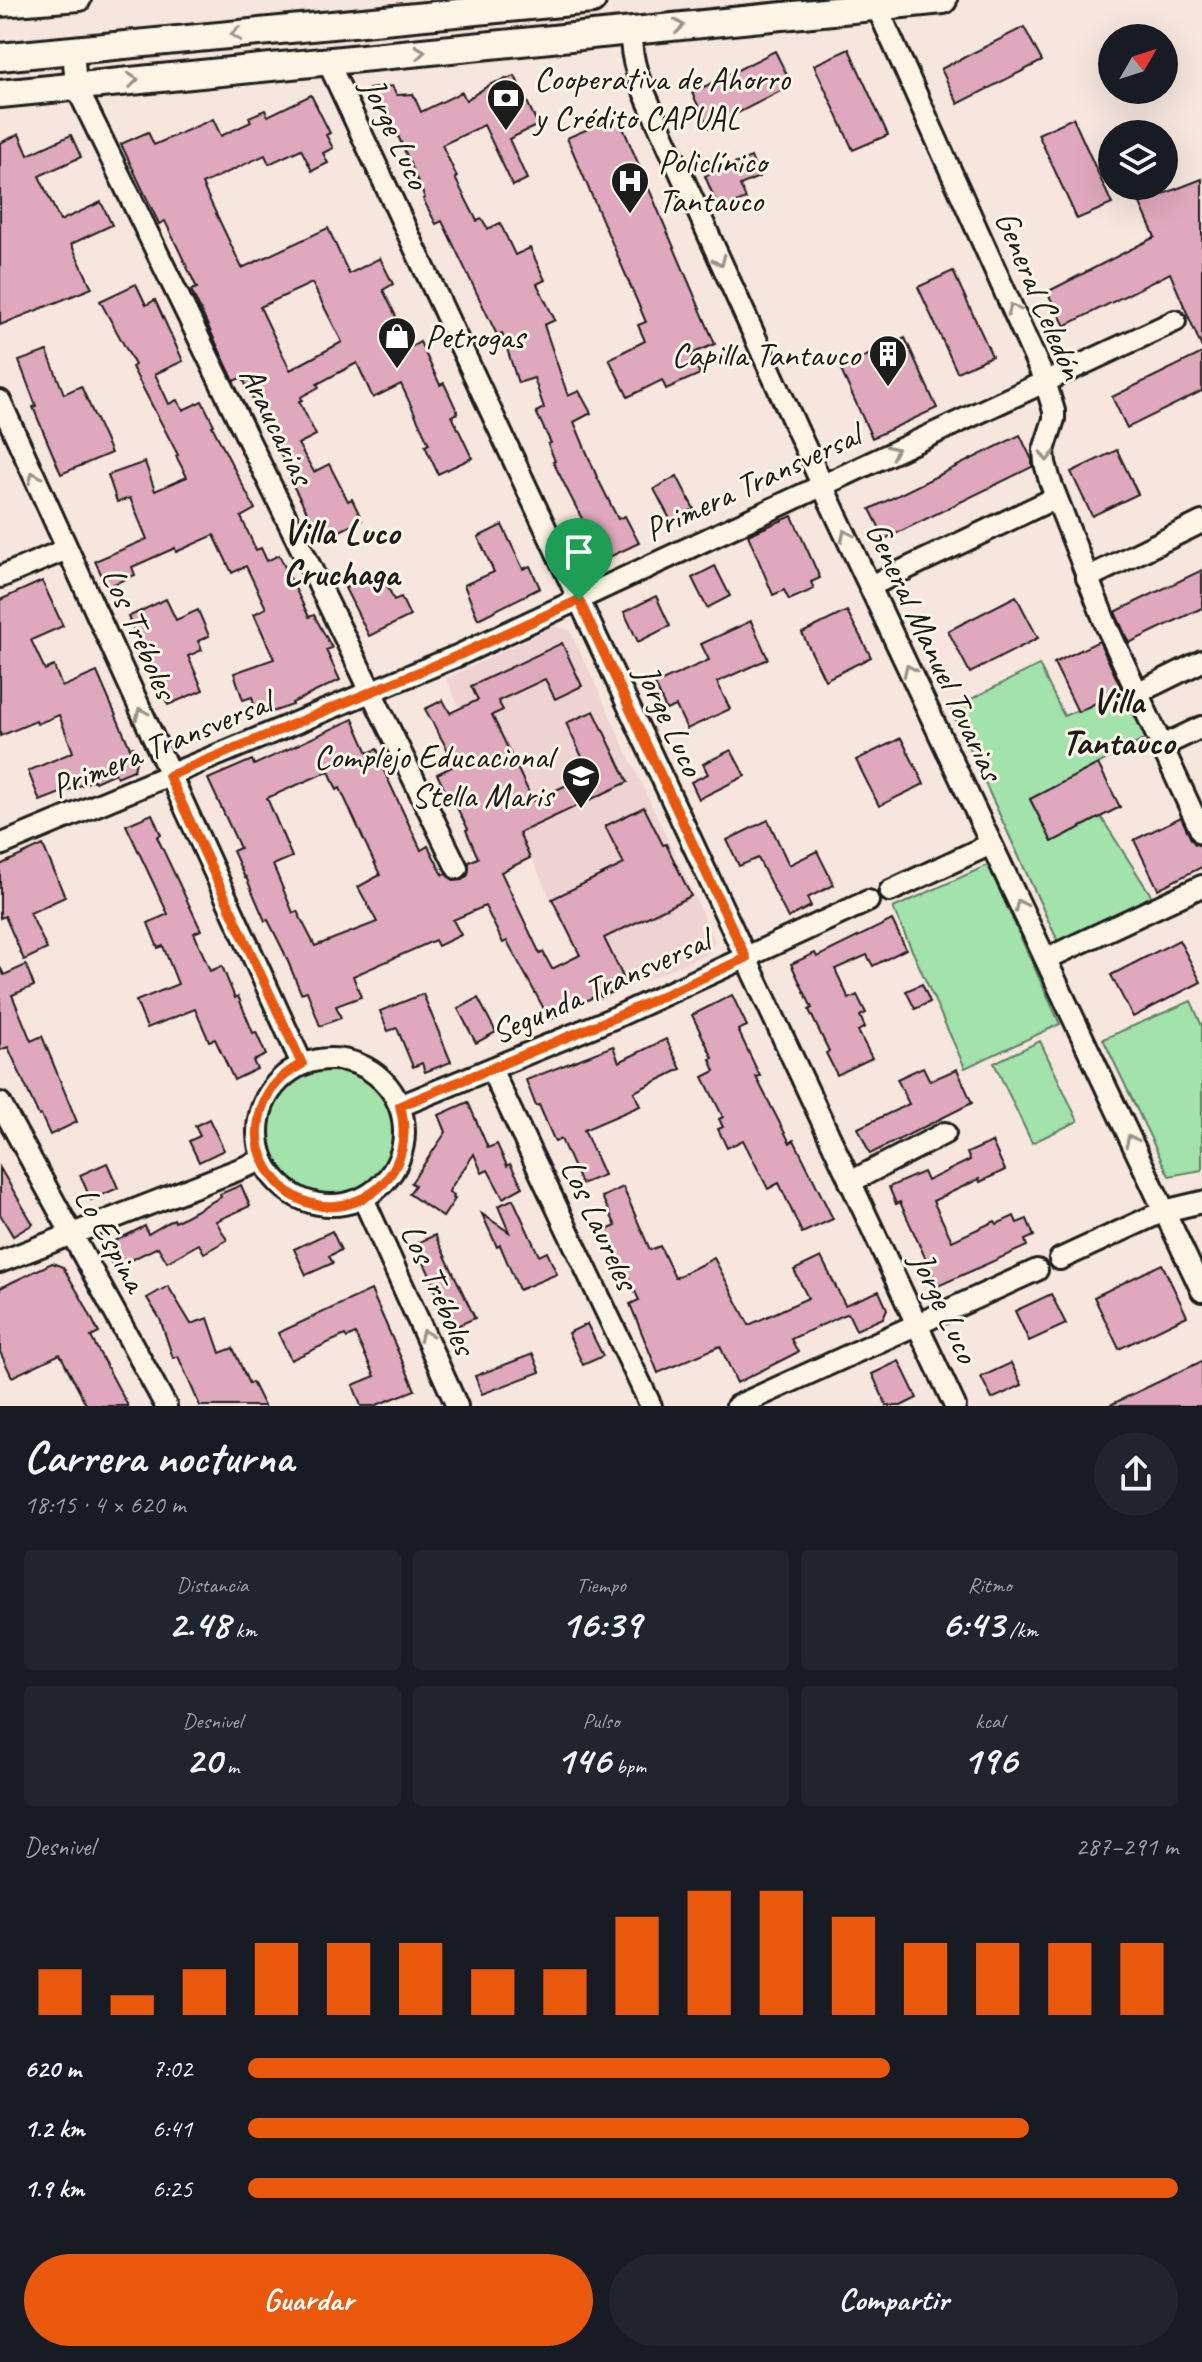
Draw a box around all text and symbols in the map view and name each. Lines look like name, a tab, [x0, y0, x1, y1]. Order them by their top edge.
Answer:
one-way arrow	[673, 18, 686, 35]
north arrow	[1098, 24, 1178, 104]
map controls	[1098, 24, 1178, 200]
one-way arrow	[229, 25, 242, 42]
one-way arrow	[414, 44, 427, 61]
place label: Cooperativa de Ahorro y Crédito CAPUAL	[532, 57, 792, 139]
street label: Jorge Luco	[351, 69, 441, 197]
one-way arrow	[127, 72, 140, 89]
bank icon: Cooperativa de Ahorro y Crédito CAPUAL	[485, 77, 527, 132]
button: layers	[1098, 120, 1178, 200]
place label: Policlínico Tantauco	[658, 140, 770, 222]
hospital icon: Policlínico Tantauco	[609, 160, 651, 215]
street label: General Celedón	[985, 204, 1095, 387]
one-way arrow	[711, 253, 727, 267]
one-way arrow	[1007, 303, 1023, 318]
shop icon: Petrogas	[376, 315, 418, 370]
place label: Petrogas	[425, 315, 528, 358]
place label: Capilla Tantauco	[671, 333, 862, 376]
building icon: Capilla Tantauco	[867, 333, 909, 388]
street label: Araucarias	[230, 359, 325, 494]
street label: Primera Transversal	[637, 411, 872, 551]
one-way arrow	[884, 445, 899, 461]
one-way arrow	[1038, 450, 1055, 462]
one-way arrow	[28, 470, 44, 485]
district label: Villa Luco Cruchaga	[283, 509, 402, 596]
street label: General Manuel Tovarias	[856, 515, 1015, 790]
pin	[545, 518, 613, 600]
one-way arrow	[840, 529, 856, 544]
icon: arrive	[557, 530, 601, 574]
street label: Los Tréboles	[92, 561, 189, 708]
street label: Jorge Luco	[625, 656, 715, 784]
one-way arrow	[903, 663, 919, 678]
street label: Primera Transversal	[45, 678, 283, 808]
district label: Villa Tantauco	[1062, 678, 1177, 765]
one-way arrow	[135, 707, 151, 722]
place label: Complejo Educacional Stella Maris	[314, 735, 559, 817]
school or university icon: Complejo Educacional Stella Maris	[560, 755, 602, 810]
one-way arrow	[1014, 899, 1030, 913]
street label: Segunda Transversal	[484, 916, 722, 1053]
one-way arrow	[1125, 1134, 1141, 1149]
street label: Los Laureles	[551, 1152, 650, 1299]
street label: Lo Espina	[65, 1179, 159, 1301]
street label: Los Tréboles	[391, 1217, 488, 1364]
street label: Jorge Luco	[900, 1243, 990, 1371]
one-way arrow	[419, 1329, 435, 1343]
text: Carrera nocturna	[24, 1430, 293, 1485]
button: share	[1094, 1432, 1178, 1516]
text: 18:15 · 4 × 620 m	[24, 1488, 185, 1521]
text: Distancia	[176, 1571, 248, 1599]
text: Tiempo	[576, 1571, 626, 1599]
text: Ritmo	[967, 1571, 1012, 1599]
text: 2.48	[168, 1599, 230, 1649]
text: 16:39	[561, 1599, 641, 1649]
text: 6:43	[941, 1599, 1004, 1649]
text: km	[230, 1616, 257, 1644]
text: /km	[1004, 1616, 1038, 1644]
text: Desnivel	[182, 1707, 242, 1735]
text: Pulso	[583, 1707, 619, 1735]
text: kcal	[975, 1707, 1004, 1735]
text: 20	[186, 1735, 222, 1785]
text: 146	[556, 1735, 611, 1785]
text: 196	[962, 1735, 1017, 1785]
text: m	[222, 1752, 239, 1780]
text: bpm	[611, 1752, 646, 1780]
text: Desnivel	[24, 1830, 95, 1863]
text: 287–291 m	[1075, 1830, 1178, 1863]
text: 620 m	[24, 2052, 81, 2085]
text: 7:02	[152, 2052, 192, 2085]
text: 1.2 km	[24, 2112, 84, 2145]
text: 6:41	[152, 2112, 192, 2145]
text: 1.9 km	[24, 2172, 84, 2205]
text: 6:25	[152, 2172, 192, 2205]
button: Guardar	[24, 2254, 593, 2346]
button: Compartir	[609, 2254, 1178, 2346]

